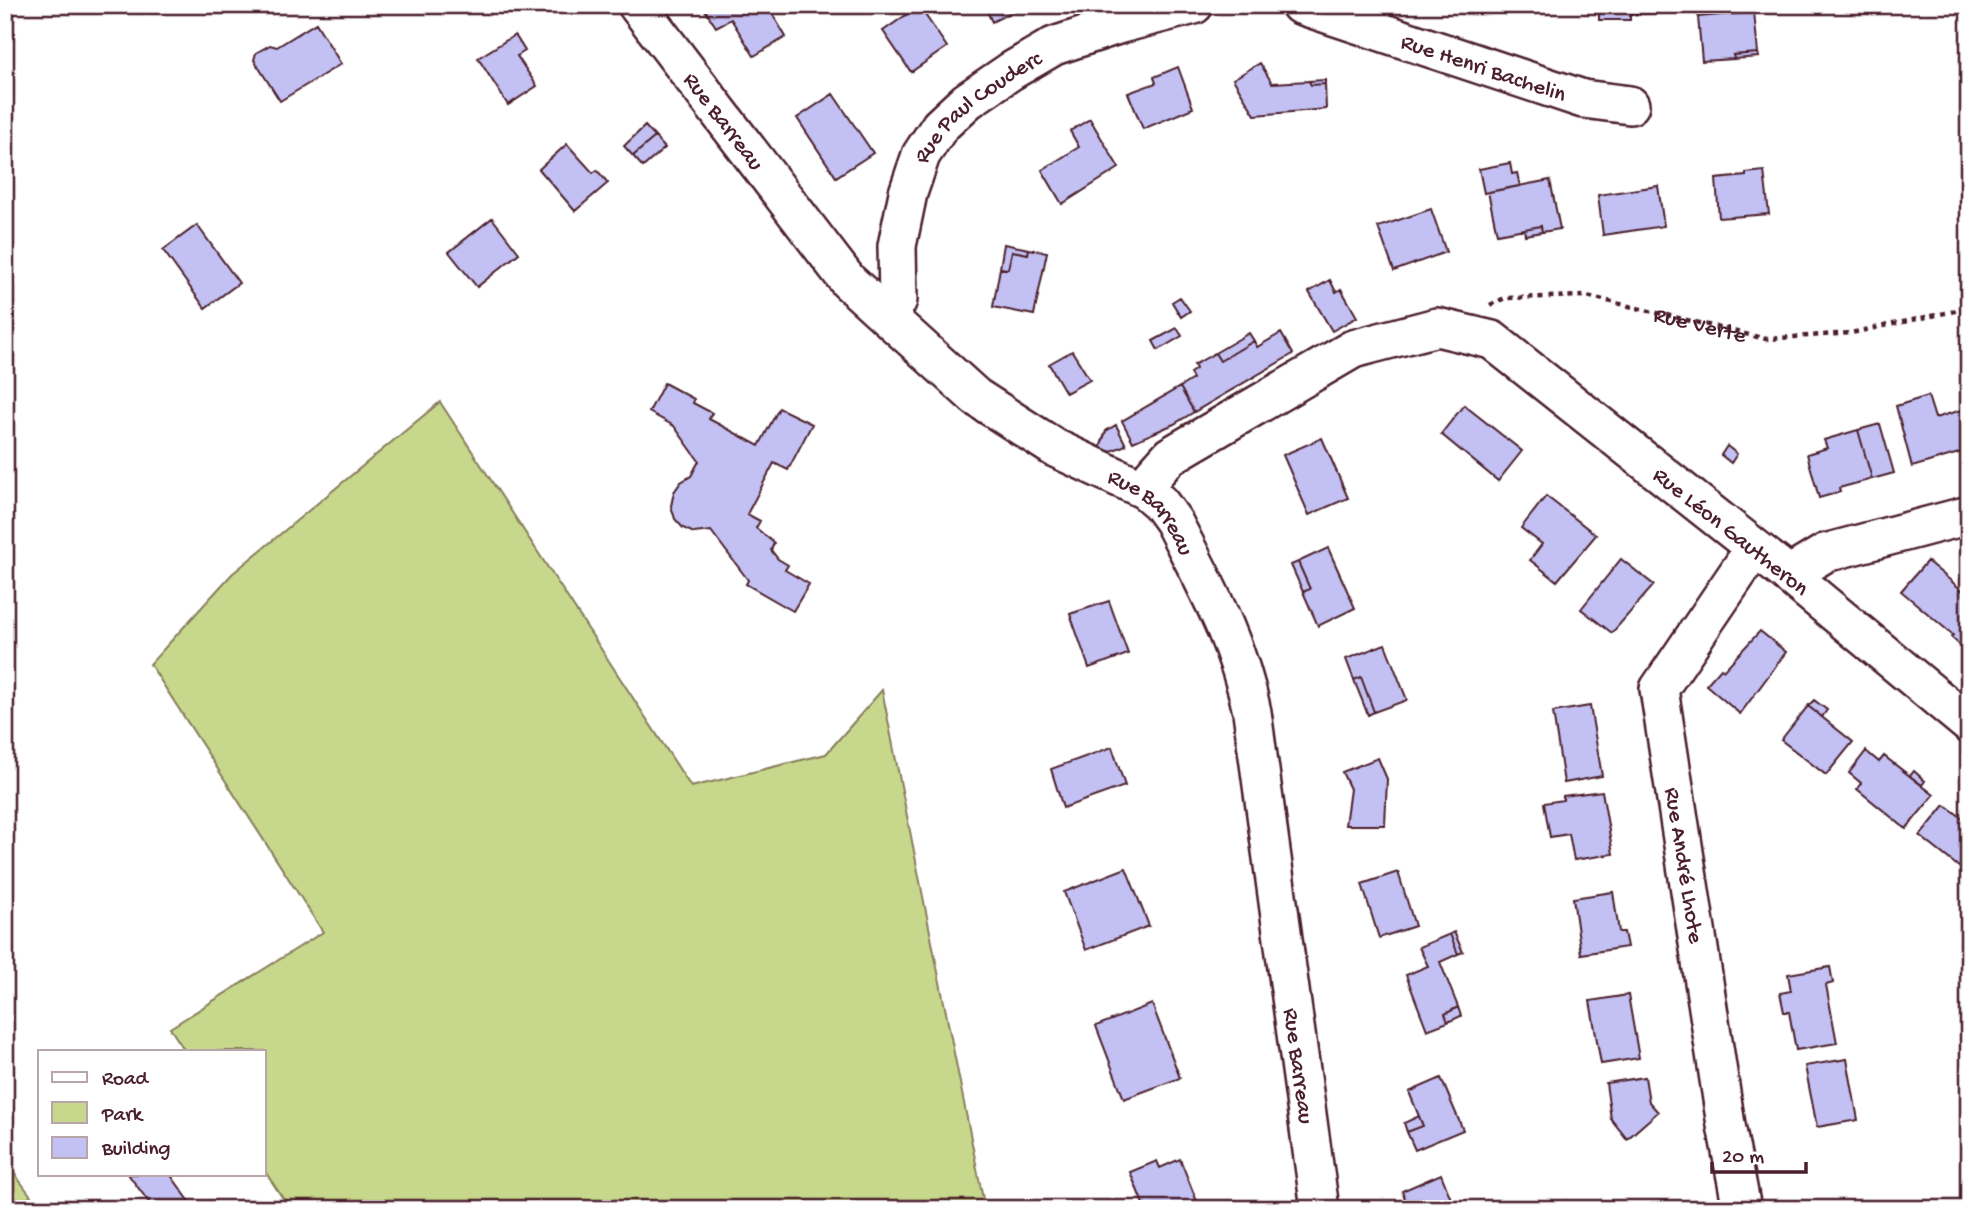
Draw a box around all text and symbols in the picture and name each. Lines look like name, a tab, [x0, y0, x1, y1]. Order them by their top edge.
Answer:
street label: Rue Henri Bachelin	[1397, 29, 1569, 109]
street label: Rue Paul Couderc	[909, 46, 1048, 167]
street label: Rue Barreau	[676, 68, 769, 177]
street label: Rue Verte	[1650, 302, 1749, 351]
street label: Rue Léon Gautheron	[1646, 463, 1813, 603]
street label: Rue Barreau	[1103, 465, 1198, 561]
street label: Rue André Lhote	[1657, 786, 1708, 947]
street label: Rue Barreau	[1276, 1007, 1318, 1126]
legend	[38, 1050, 266, 1176]
text: Road	[102, 1068, 150, 1093]
text: Park	[101, 1104, 145, 1129]
scale bar	[1712, 1130, 1806, 1174]
text: Building	[101, 1138, 171, 1163]
text: 20 m	[1722, 1146, 1764, 1171]

